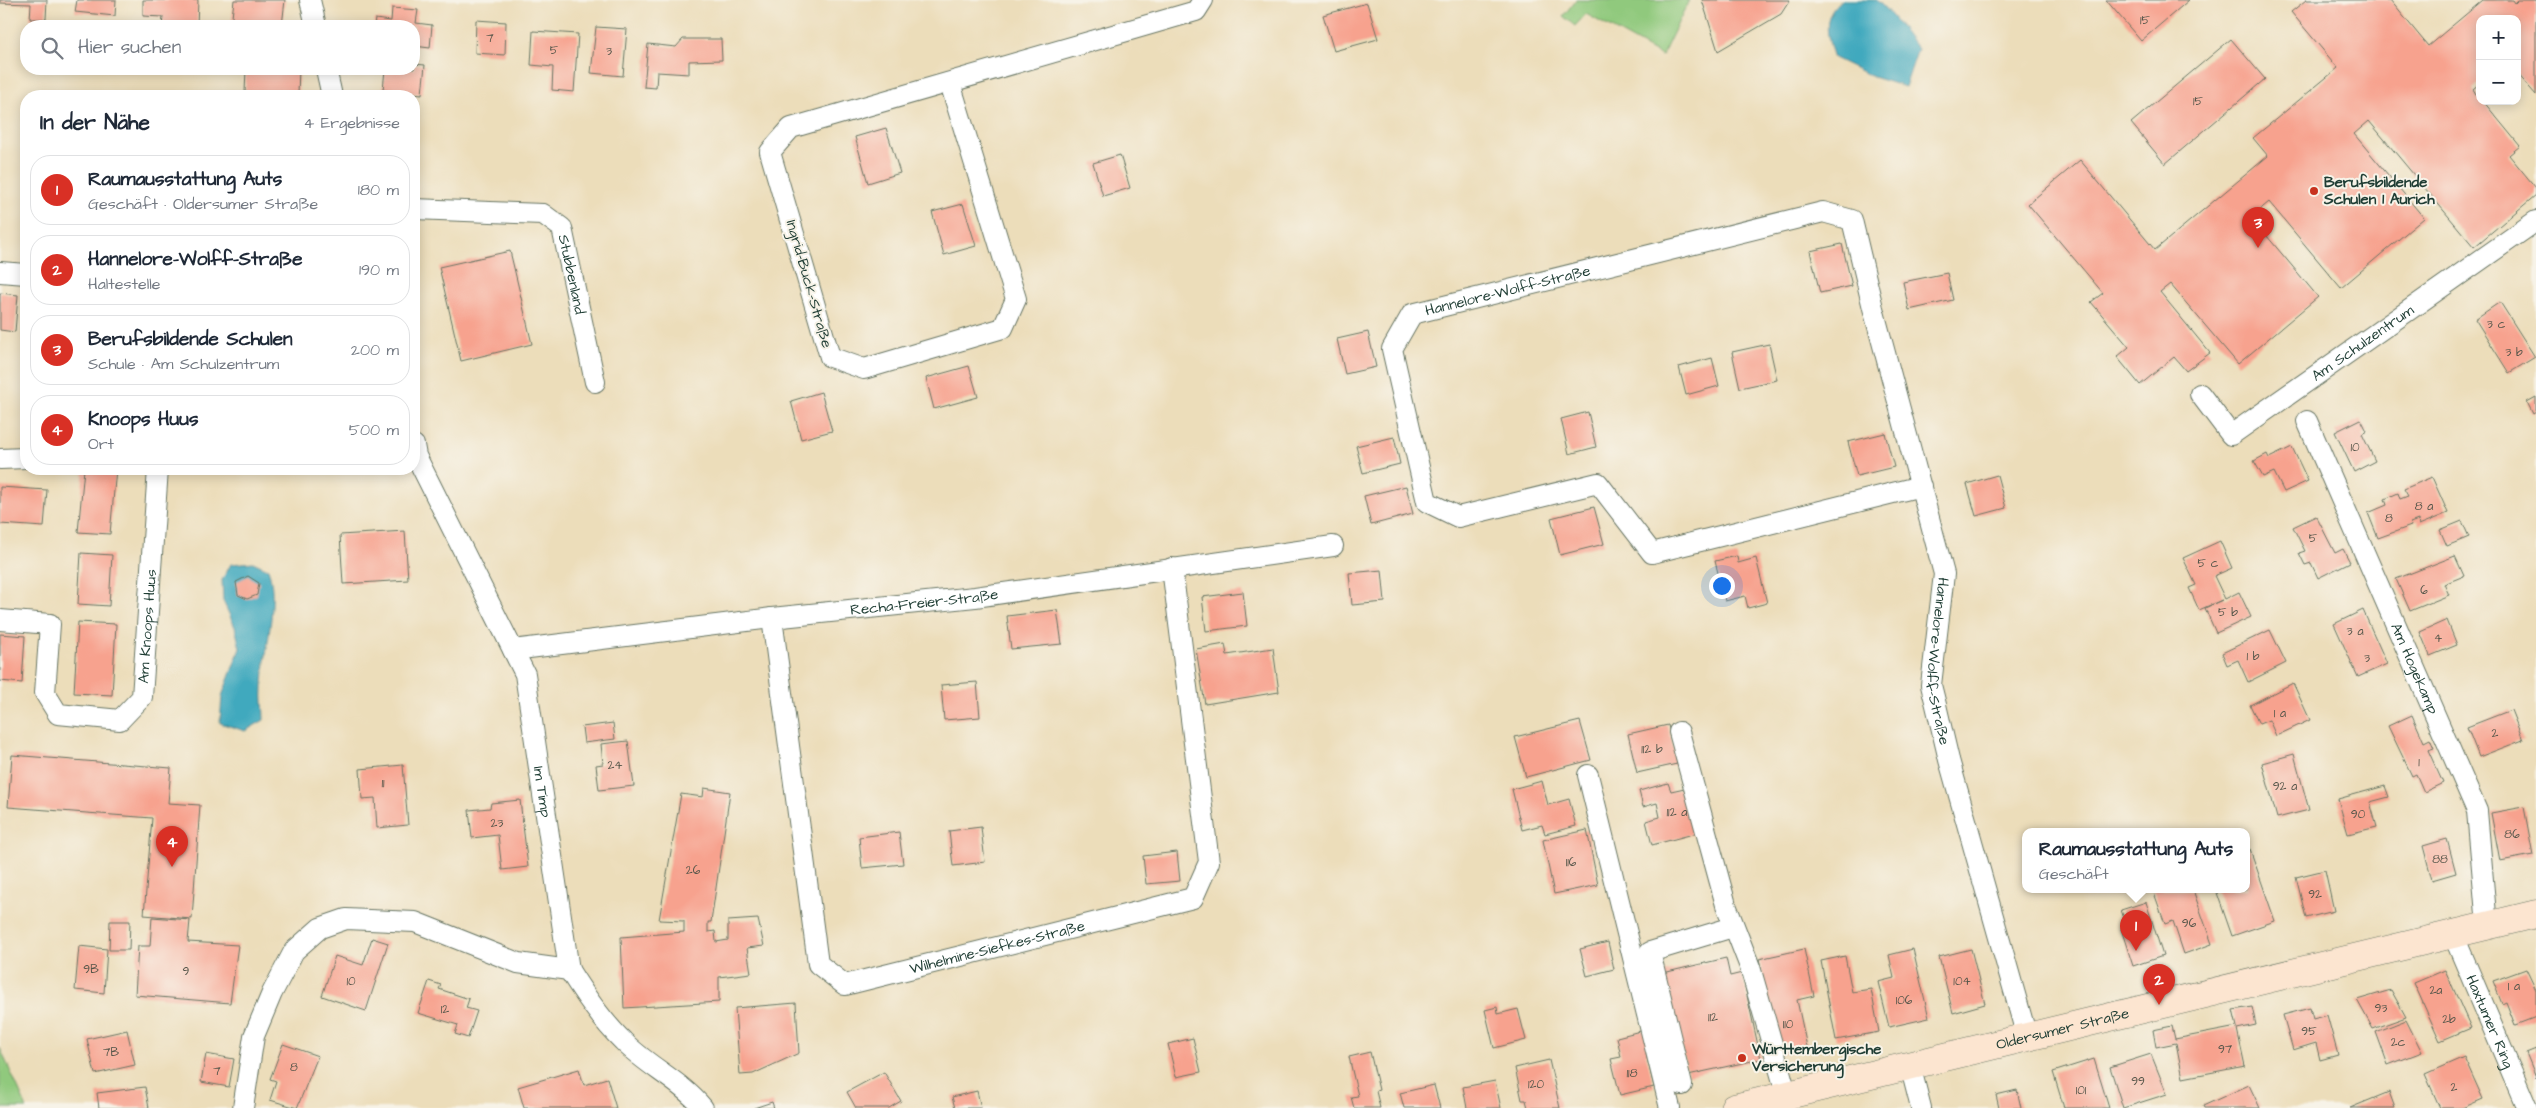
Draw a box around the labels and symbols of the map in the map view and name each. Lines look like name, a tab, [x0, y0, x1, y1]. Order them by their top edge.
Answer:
house number: 15	[2140, 12, 2151, 29]
house number: 7	[486, 30, 494, 47]
house number: 5	[550, 42, 559, 59]
house number: 3	[606, 43, 612, 60]
house number: 15	[2193, 93, 2204, 110]
place label: Berufsbildende Schulen 1 Aurich	[2323, 172, 2435, 210]
marker: Berufsbildende Schulen 1 Aurich	[2308, 185, 2320, 197]
pin: 3	[2242, 207, 2274, 248]
street label: Ingrid-Buck-Straße	[780, 217, 837, 351]
street label: Stubbenland	[553, 232, 591, 316]
street label: Hannelore-Wolff-Straße	[1423, 260, 1593, 321]
street label: Am Schulzentrum	[2307, 299, 2418, 386]
house number: 3 c	[2487, 316, 2506, 333]
house number: 3 b	[2505, 344, 2523, 361]
house number: 10	[2350, 439, 2360, 456]
house number: 8 a	[2415, 498, 2433, 515]
house number: 8	[2385, 510, 2393, 527]
house number: 5	[2309, 530, 2318, 547]
house number: 5 c	[2198, 555, 2219, 572]
street label: Am Knoops Huus	[132, 568, 161, 684]
your location	[1709, 573, 1735, 599]
street label: Hannelore-Wolff-Straße	[1920, 576, 1956, 747]
house number: 6	[2420, 582, 2428, 599]
street label: Recha-Freier-Straße	[849, 583, 1000, 620]
house number: 5 b	[2218, 604, 2238, 621]
street label: Am Hogekamp	[2386, 620, 2444, 717]
house number: 3 a	[2346, 623, 2364, 640]
house number: 4	[2434, 630, 2442, 647]
house number: 1 b	[2246, 648, 2260, 665]
house number: 3	[2364, 650, 2370, 667]
house number: 1 a	[2274, 705, 2286, 722]
house number: 2	[2492, 725, 2499, 742]
house number: 112 b	[1641, 741, 1663, 758]
house number: 1	[2418, 754, 2420, 771]
house number: 24	[607, 757, 623, 774]
street label: Im Timp	[528, 765, 557, 819]
house number: 11	[381, 775, 385, 792]
house number: 92 a	[2273, 778, 2297, 795]
house number: 112 a	[1667, 804, 1687, 821]
house number: 90	[2351, 806, 2366, 823]
house number: 23	[491, 815, 503, 832]
pin: 4	[156, 826, 188, 867]
house number: 86	[2504, 826, 2520, 843]
house number: 88	[2432, 851, 2448, 868]
house number: 116	[1566, 854, 1577, 871]
house number: 26	[686, 862, 701, 879]
house number: 92	[2308, 886, 2322, 903]
pin: 1	[2120, 910, 2152, 951]
street label: Wilhelmine-Siefkes-Straße	[907, 915, 1087, 979]
house number: 96	[2182, 915, 2197, 932]
house number: 9B	[83, 961, 99, 978]
house number: 9	[183, 963, 190, 980]
pin: 2	[2143, 964, 2175, 1005]
street label: Haxtumer Ring	[2461, 971, 2519, 1072]
house number: 10	[346, 973, 356, 990]
house number: 104	[1953, 973, 1971, 990]
house number: 1 a	[2508, 978, 2520, 995]
house number: 2a	[2430, 982, 2442, 999]
house number: 106	[1896, 992, 1913, 1009]
house number: 93	[2375, 1000, 2387, 1017]
house number: 12	[441, 1001, 449, 1018]
street label: Oldersumer Straße	[1994, 1002, 2131, 1055]
house number: 112	[1708, 1009, 1718, 1026]
house number: 2b	[2442, 1011, 2456, 1028]
house number: 110	[1783, 1016, 1794, 1033]
house number: 95	[2301, 1023, 2317, 1040]
house number: 2c	[2391, 1034, 2406, 1051]
place label: Württembergische Versicherung	[1751, 1039, 1881, 1079]
house number: 97	[2218, 1041, 2233, 1058]
house number: 7B	[103, 1044, 119, 1061]
marker: Württembergische Versicherung	[1736, 1052, 1748, 1064]
house number: 8	[290, 1059, 298, 1076]
house number: 7	[213, 1063, 221, 1080]
house number: 118	[1627, 1065, 1638, 1082]
house number: 99	[2131, 1073, 2145, 1090]
house number: 120	[1528, 1076, 1544, 1093]
house number: 2	[2451, 1079, 2458, 1096]
house number: 101	[2076, 1082, 2087, 1099]

